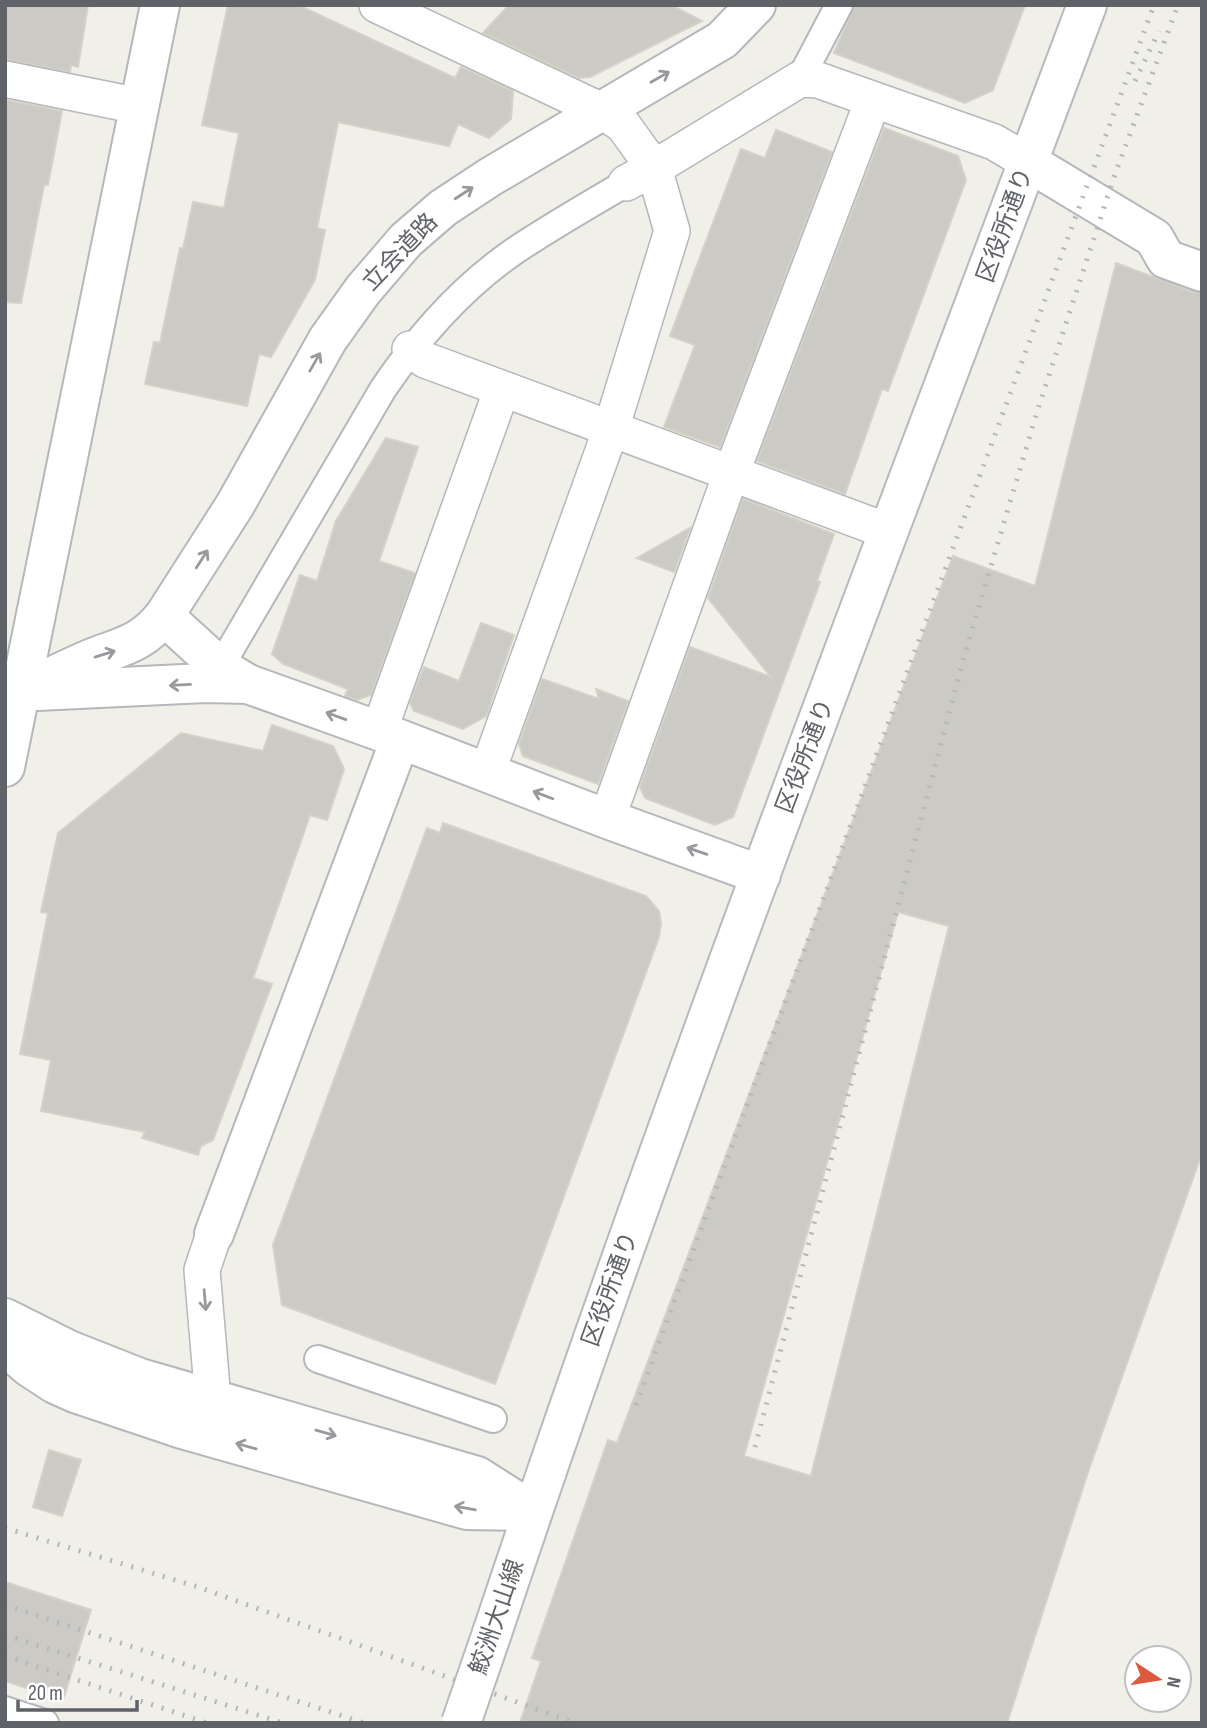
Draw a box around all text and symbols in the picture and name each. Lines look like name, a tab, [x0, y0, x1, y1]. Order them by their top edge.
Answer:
one-way arrow	[649, 70, 669, 84]
street label: 区役所通り	[971, 164, 1039, 286]
one-way arrow	[454, 186, 474, 200]
street label: 立会道路	[356, 207, 444, 297]
one-way arrow	[309, 352, 322, 373]
one-way arrow	[194, 550, 209, 569]
one-way arrow	[94, 647, 116, 660]
one-way arrow	[169, 678, 192, 691]
street label: 区役所通り	[770, 695, 840, 817]
one-way arrow	[326, 709, 348, 721]
one-way arrow	[533, 787, 554, 800]
one-way arrow	[686, 844, 708, 856]
street label: 区役所通り	[576, 1228, 644, 1350]
one-way arrow	[199, 1288, 212, 1311]
one-way arrow	[315, 1427, 337, 1440]
one-way arrow	[235, 1439, 257, 1452]
one-way arrow	[454, 1501, 476, 1514]
street label: 鮫洲大山線	[464, 1556, 530, 1678]
north arrow	[1123, 1644, 1193, 1714]
scale bar	[18, 1668, 136, 1712]
text: N	[1161, 1675, 1185, 1690]
text: 20 m	[28, 1681, 63, 1706]

